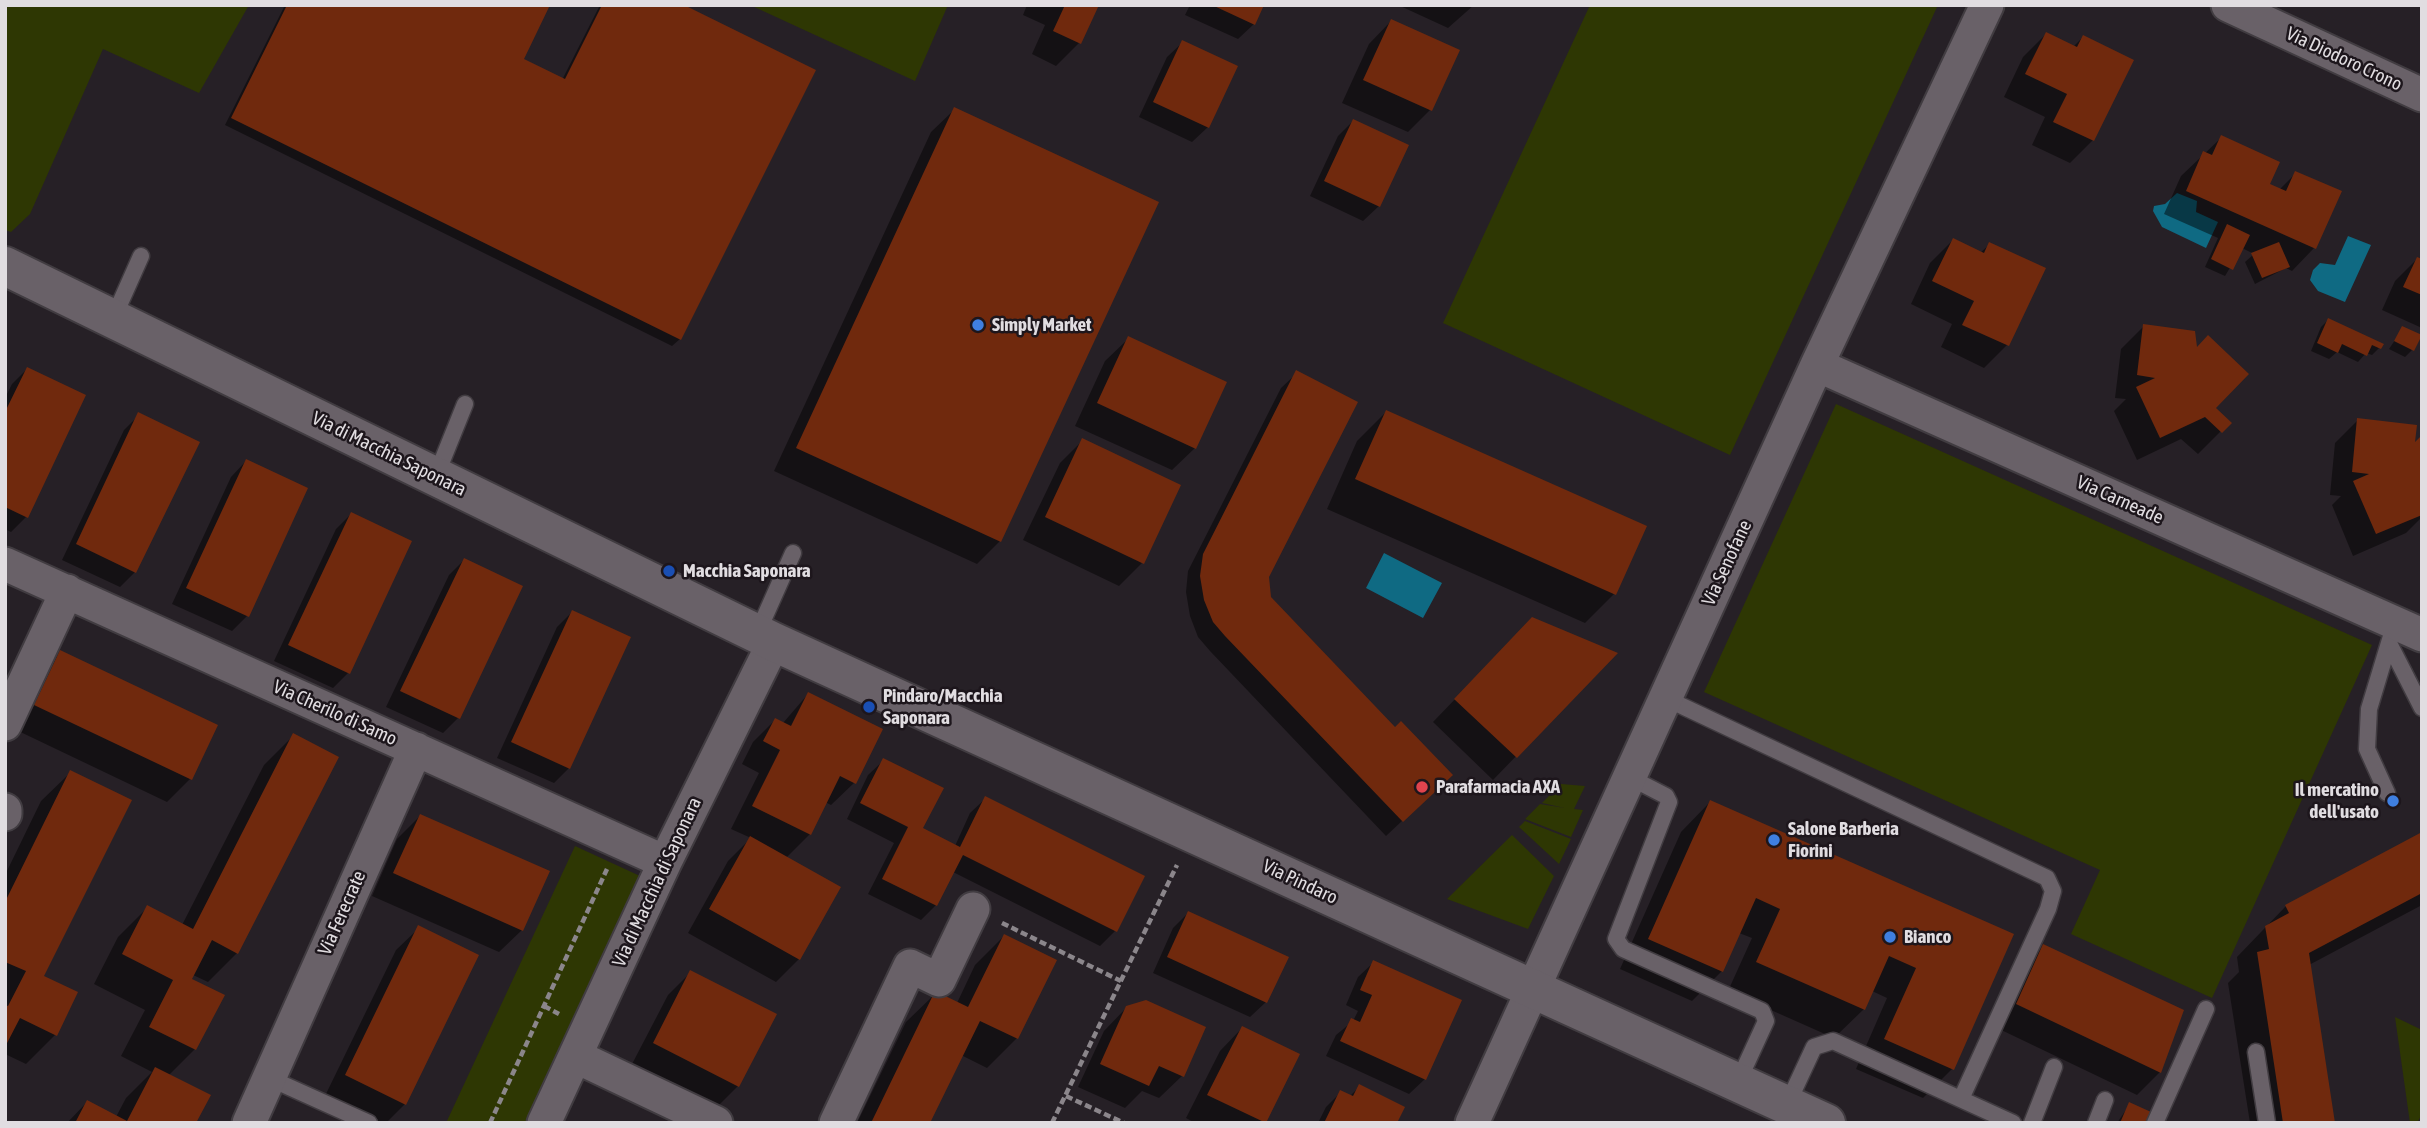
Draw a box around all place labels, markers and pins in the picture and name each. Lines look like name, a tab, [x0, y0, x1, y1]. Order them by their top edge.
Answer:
place label: Simply Market	[992, 314, 1092, 336]
marker: Simply Market	[970, 317, 986, 333]
place label: Macchia Saponara	[683, 560, 811, 582]
marker: Macchia Saponara	[661, 563, 677, 579]
place label: Pindaro/Macchia Saponara	[883, 685, 1003, 729]
marker: Pindaro/Macchia Saponara	[861, 699, 877, 715]
place label: Parafarmacia AXA	[1436, 776, 1560, 798]
marker: Parafarmacia AXA	[1414, 779, 1430, 795]
place label: Il mercatino dell'usato	[2295, 779, 2379, 823]
marker: Il mercatino dell'usato	[2385, 793, 2401, 809]
place label: Salone Barberia Fiorini	[1788, 818, 1899, 862]
marker: Salone Barberia Fiorini	[1766, 832, 1782, 848]
place label: Bianco	[1904, 926, 1951, 948]
marker: Bianco	[1882, 929, 1898, 945]

